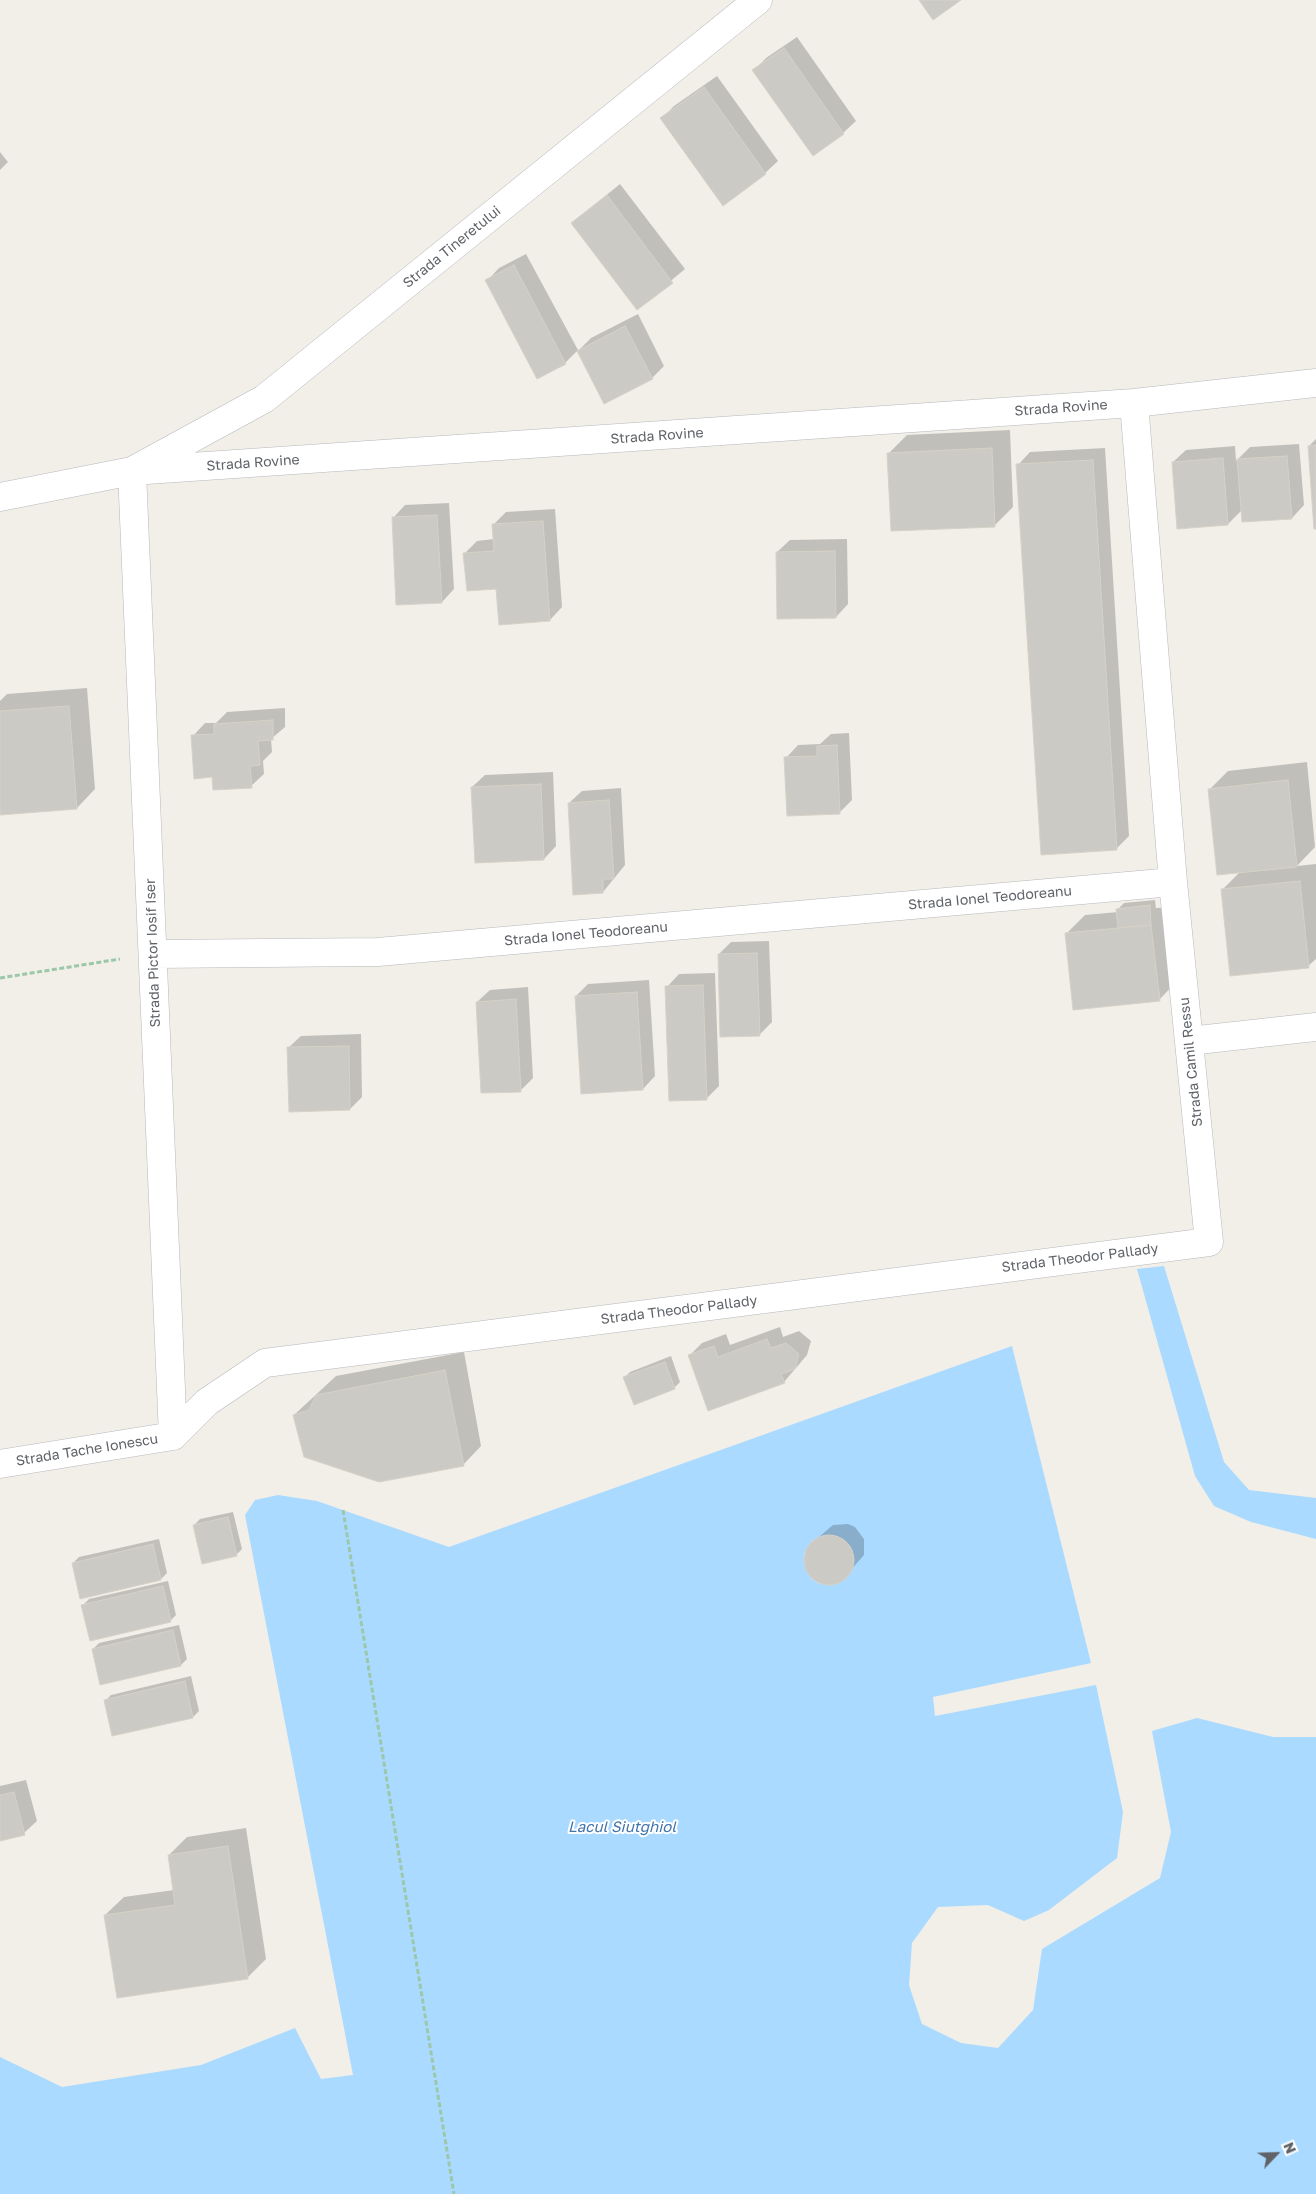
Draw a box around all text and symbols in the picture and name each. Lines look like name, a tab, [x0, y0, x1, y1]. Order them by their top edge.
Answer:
street label: Strada Tineretului	[400, 202, 504, 292]
street label: Strada Rovine	[1014, 396, 1108, 420]
street label: Strada Rovine	[610, 424, 704, 448]
street label: Strada Rovine	[206, 451, 300, 475]
street label: Strada Pictor Iosif Iser	[142, 878, 164, 1028]
street label: Strada Ionel Teodoreanu	[907, 882, 1073, 914]
street label: Strada Ionel Teodoreanu	[503, 918, 669, 950]
street label: Strada Camil Ressu	[1176, 997, 1206, 1127]
street label: Strada Theodor Pallady	[1001, 1240, 1159, 1276]
street label: Strada Theodor Pallady	[600, 1292, 758, 1328]
street label: Strada Tache Ionescu	[15, 1430, 159, 1470]
water label: Lacul Siutghiol	[568, 1818, 676, 1836]
north arrow	[1251, 2129, 1301, 2179]
text: N	[1280, 2139, 1300, 2156]

